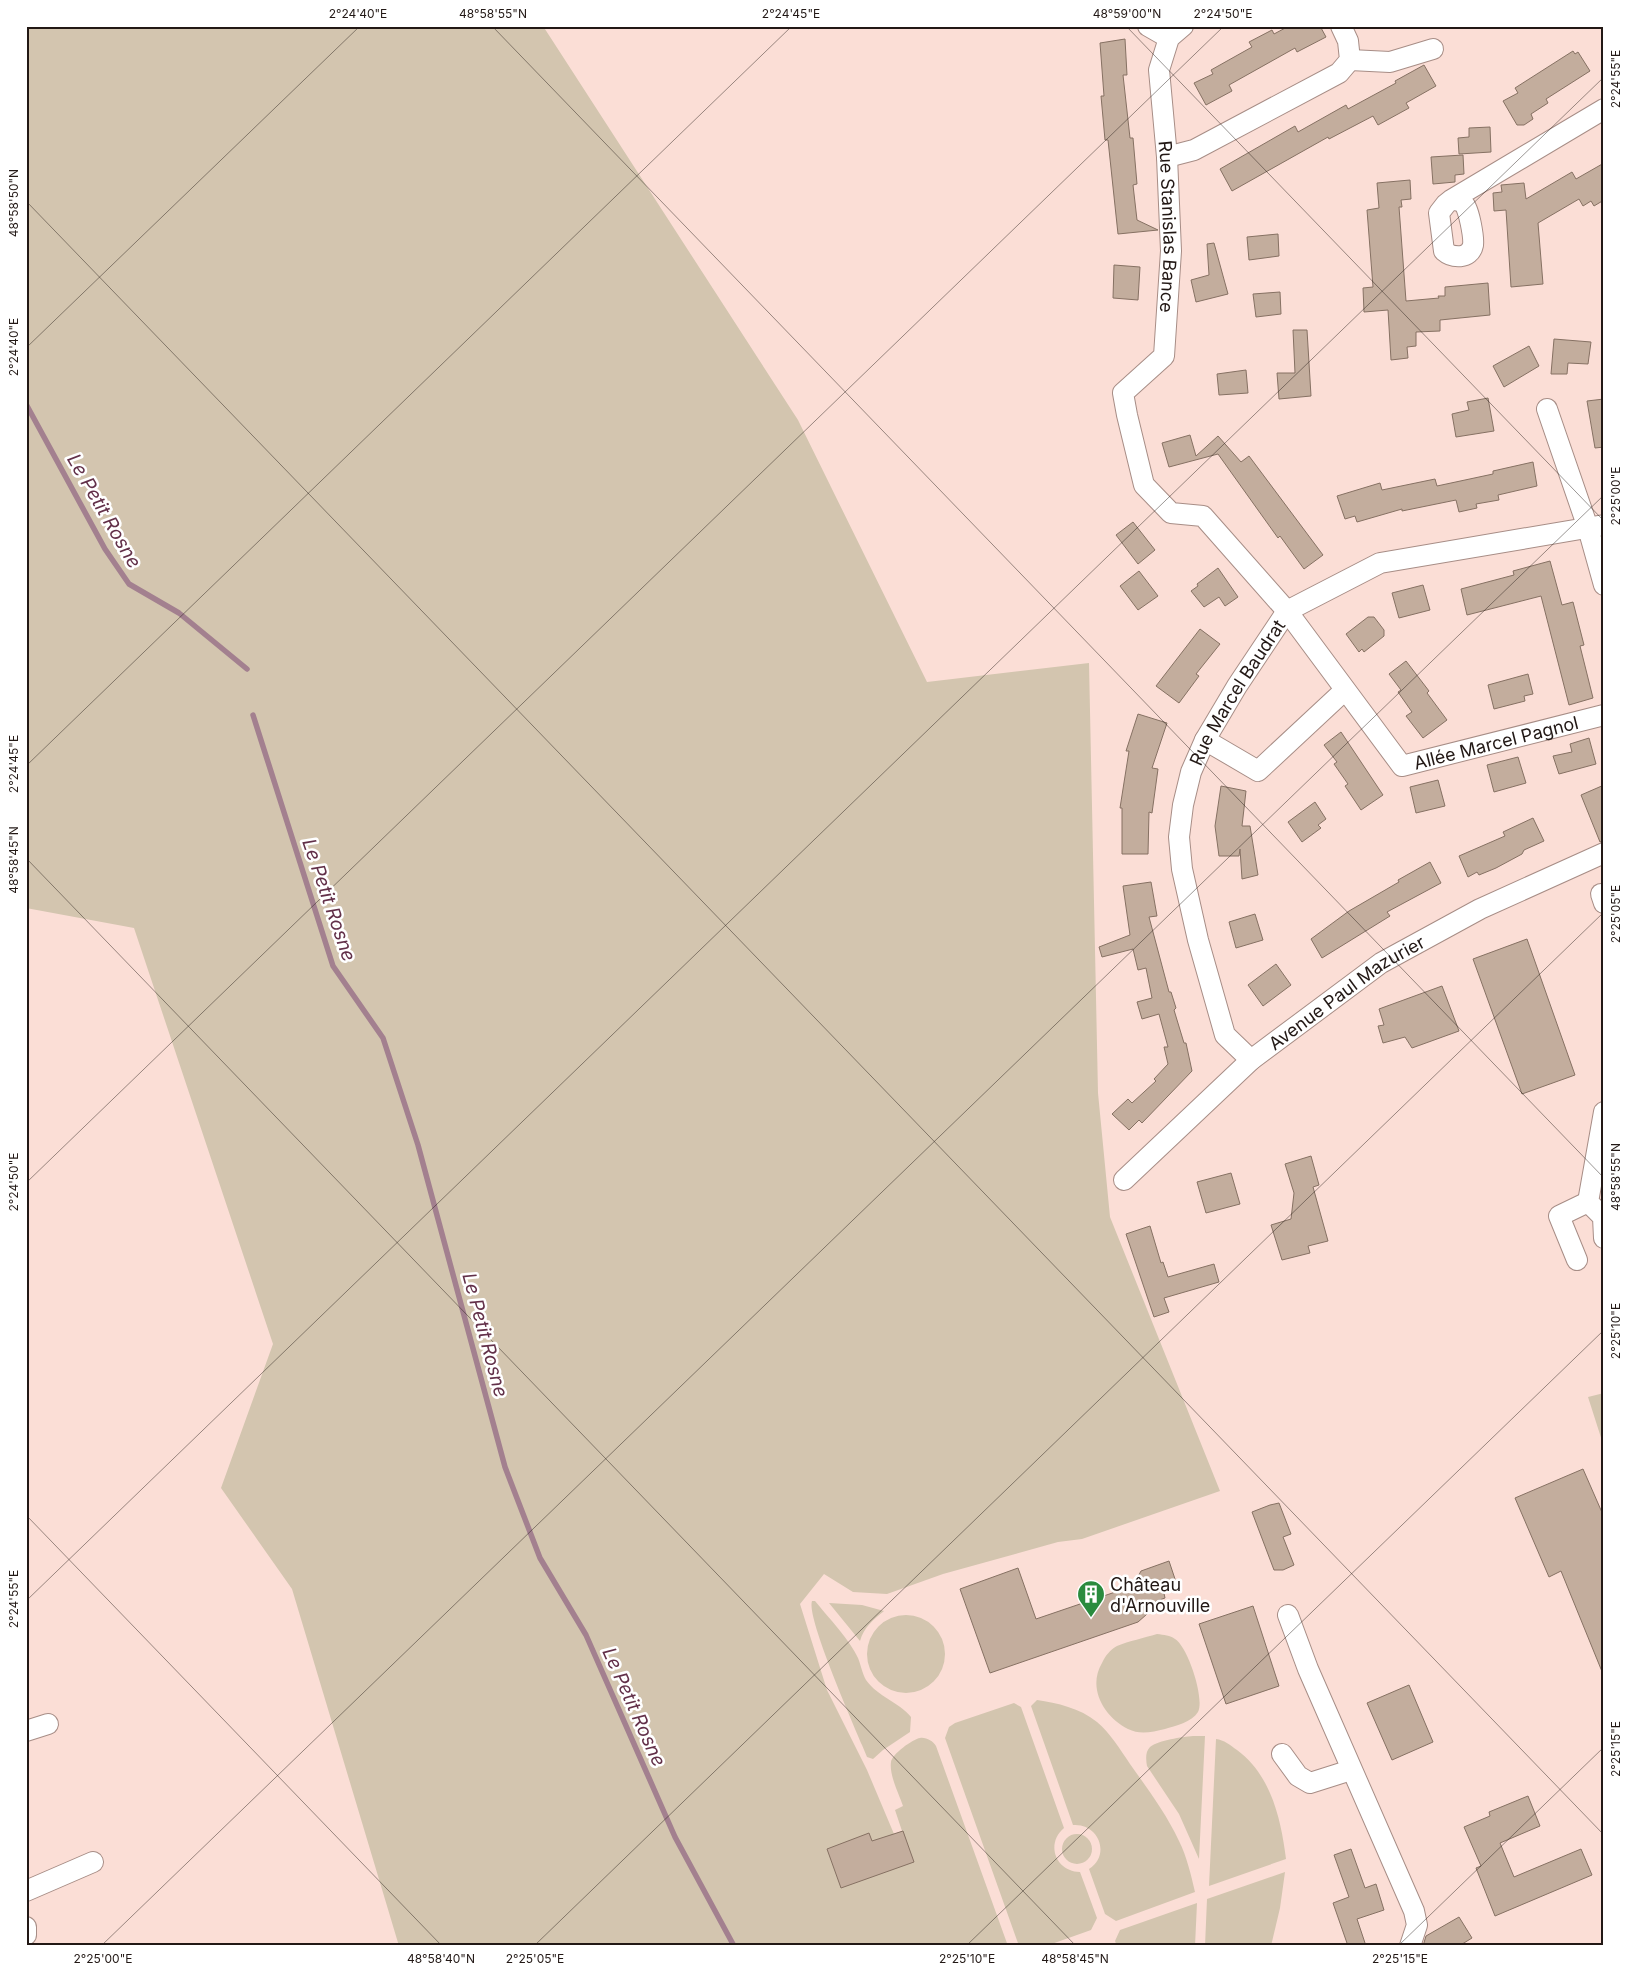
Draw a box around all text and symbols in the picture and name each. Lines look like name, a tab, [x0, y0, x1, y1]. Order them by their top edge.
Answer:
text: 2°24'40"E	[329, 6, 387, 21]
text: 48°58'55"N	[459, 6, 527, 21]
text: 2°24'45"E	[762, 6, 820, 21]
text: 48°59'00"N	[1093, 6, 1161, 21]
text: 2°24'50"E	[1194, 6, 1252, 21]
text: 2°24'55"E	[1608, 50, 1623, 108]
street label: Rue Stanislas Bance	[1155, 140, 1182, 313]
text: 48°58'50"N	[6, 169, 21, 237]
text: 2°24'40"E	[6, 318, 21, 376]
water label: Le Petit Rosne	[62, 450, 146, 572]
text: 2°25'00"E	[1608, 467, 1623, 525]
street label: Rue Marcel Baudrat	[1185, 615, 1289, 768]
street label: Allée Marcel Pagnol	[1412, 711, 1580, 773]
text: 2°24'45"E	[6, 735, 21, 793]
text: 48°58'45"N	[6, 826, 21, 894]
water label: Le Petit Rosne	[297, 836, 361, 964]
text: 2°25'05"E	[1608, 885, 1623, 943]
street label: Avenue Paul Mazurier	[1264, 931, 1428, 1054]
text: 48°58'55"N	[1608, 1143, 1623, 1211]
text: 2°24'50"E	[6, 1153, 21, 1211]
water label: Le Petit Rosne	[457, 1270, 513, 1400]
text: 2°25'10"E	[1608, 1303, 1623, 1359]
text: 2°24'55"E	[6, 1570, 21, 1628]
place label: Château d'Arnouville	[1110, 1574, 1210, 1616]
building icon: Château d'Arnouville	[1076, 1579, 1106, 1618]
water label: Le Petit Rosne	[597, 1644, 671, 1770]
text: 2°25'15"E	[1608, 1721, 1623, 1777]
text: 2°25'00"E	[74, 1951, 132, 1966]
text: 48°58'40"N	[407, 1951, 475, 1966]
text: 2°25'05"E	[506, 1951, 564, 1966]
text: 2°25'10"E	[939, 1951, 995, 1966]
text: 48°58'45"N	[1041, 1951, 1109, 1966]
text: 2°25'15"E	[1372, 1951, 1428, 1966]

